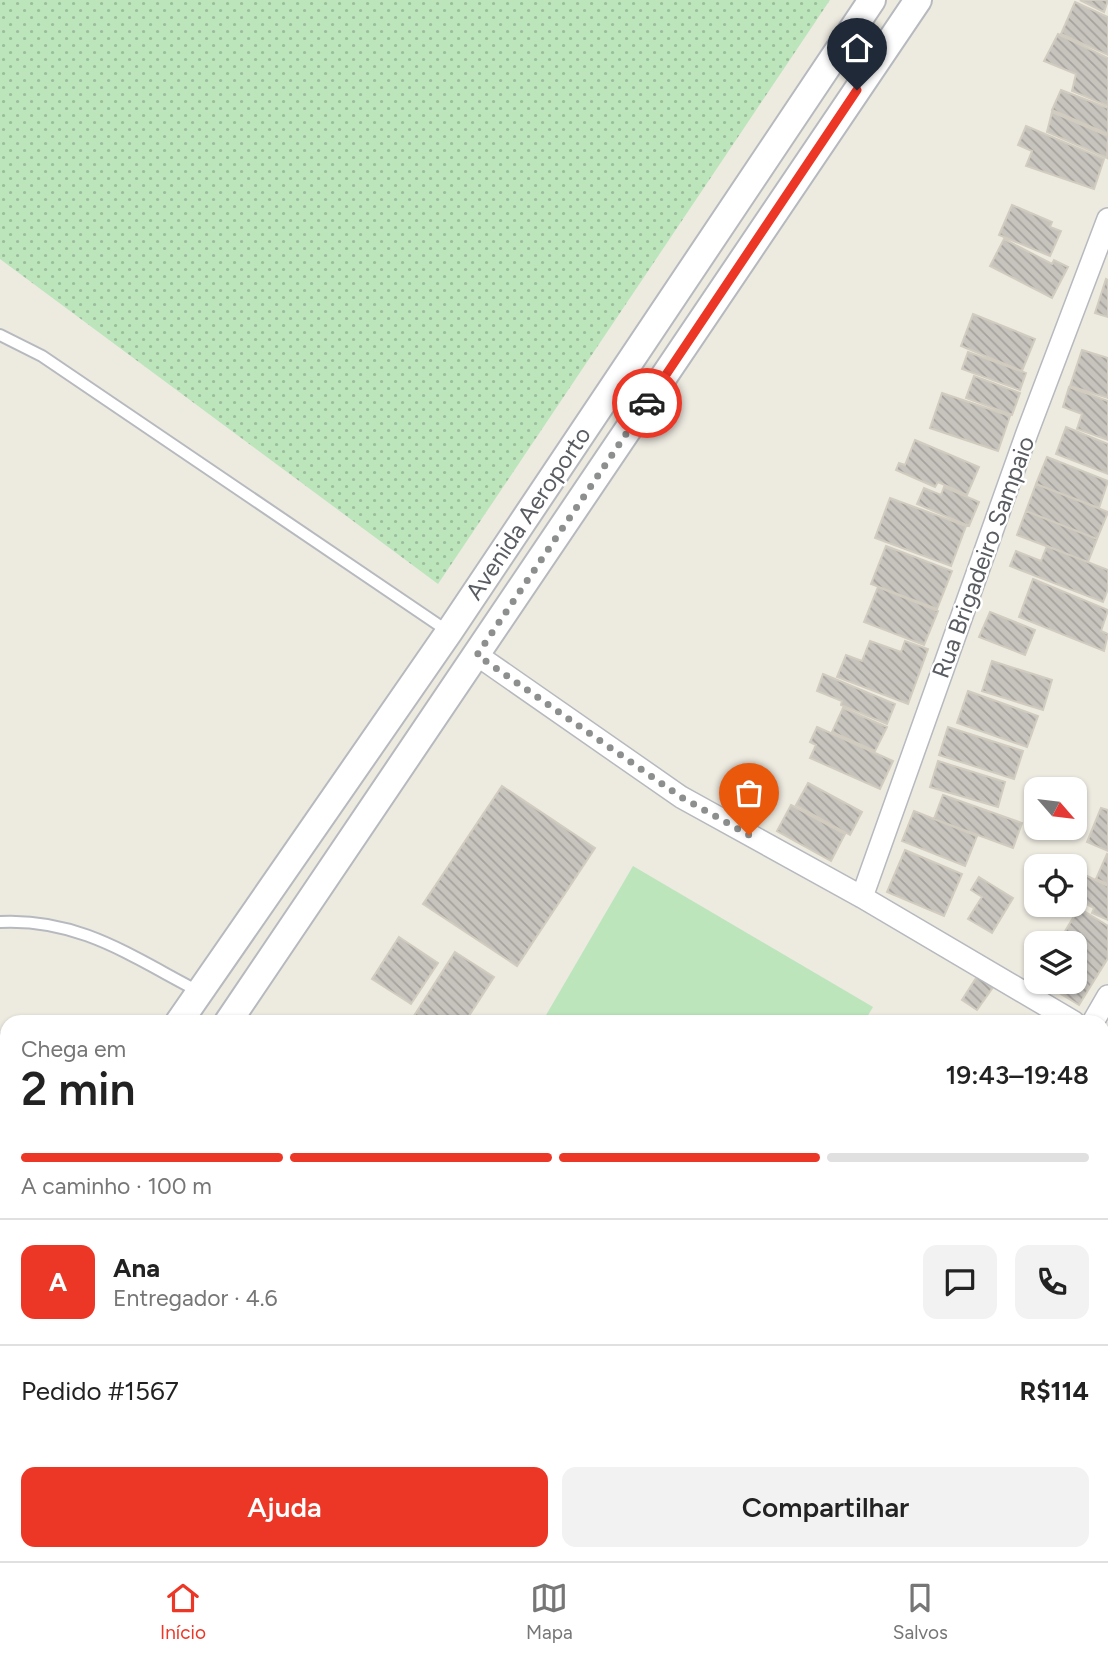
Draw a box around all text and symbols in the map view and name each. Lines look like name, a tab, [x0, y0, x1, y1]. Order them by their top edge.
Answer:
pin	[827, 18, 887, 90]
icon: home	[838, 29, 876, 67]
courier	[612, 368, 682, 438]
icon: car	[628, 384, 666, 422]
street label: Avenida Aeroporto	[459, 421, 597, 605]
street label: Rua Brigadeiro Sampaio	[926, 432, 1040, 682]
pin	[719, 763, 779, 835]
icon: bag	[730, 774, 768, 812]
north arrow	[1024, 777, 1087, 840]
map controls	[1024, 777, 1087, 994]
button: locate	[1024, 854, 1087, 917]
button: layers	[1024, 931, 1087, 994]
text: Chega em	[21, 1035, 126, 1063]
text: 19:43–19:48	[945, 1059, 1089, 1091]
text: 2 min	[21, 1061, 136, 1117]
text: A caminho · 100 m	[21, 1172, 212, 1200]
button: chat	[923, 1245, 997, 1319]
button: phone	[1015, 1245, 1089, 1319]
text: Ana	[113, 1252, 160, 1284]
text: A	[49, 1266, 67, 1298]
text: Entregador · 4.6	[113, 1284, 278, 1312]
text: Pedido #1567	[21, 1375, 179, 1407]
text: R$114	[1019, 1375, 1089, 1407]
button: Ajuda	[21, 1467, 548, 1547]
button: Compartilhar	[562, 1467, 1089, 1547]
tab: Início	[160, 1579, 206, 1644]
tab: Mapa	[526, 1579, 573, 1644]
tab: Salvos	[893, 1579, 948, 1644]

